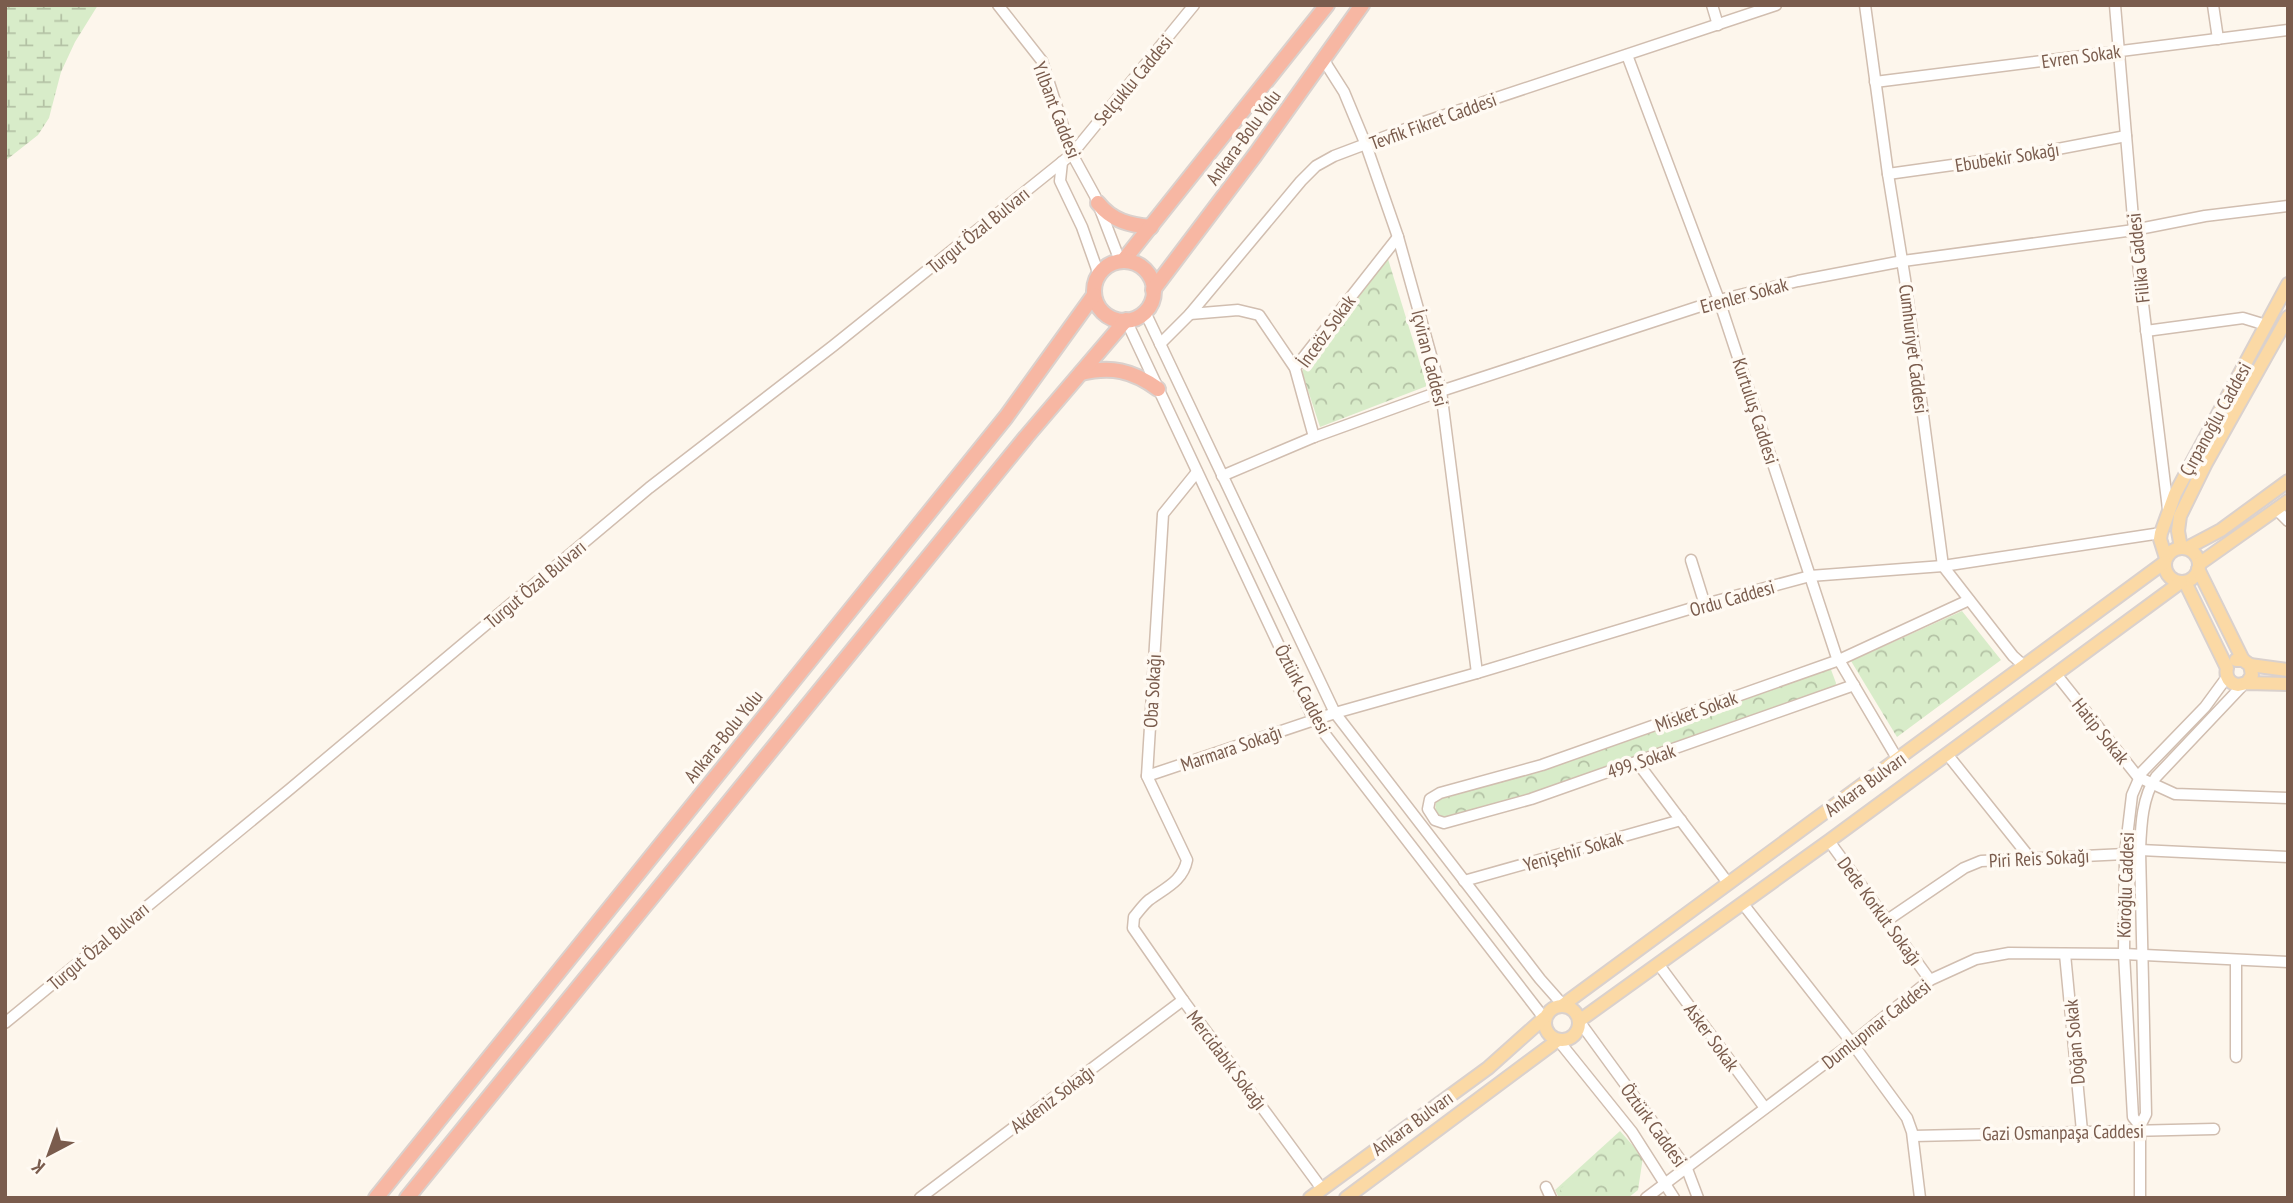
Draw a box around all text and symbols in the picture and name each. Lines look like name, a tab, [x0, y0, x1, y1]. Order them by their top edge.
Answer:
street label: Selçuklu Caddesi	[1088, 30, 1178, 130]
street label: Evren Sokak	[2040, 38, 2123, 73]
street label: Yılbant Caddesi	[1028, 58, 1086, 162]
street label: Ankara-Bolu Yolu	[1200, 85, 1286, 189]
street label: Tevfik Fikret Caddesi	[1366, 87, 1500, 155]
street label: Ebubekir Sokağı	[1953, 137, 2061, 177]
street label: Turgut Özal Bulvarı	[922, 181, 1034, 279]
street label: Filika Caddesi	[2121, 212, 2155, 304]
street label: Erenler Sokak	[1698, 272, 1791, 318]
street label: Cumhuriyet Caddesi	[1894, 283, 1934, 415]
street label: İnceöz Sokak	[1292, 289, 1361, 372]
street label: İçviran Caddesi	[1406, 307, 1454, 409]
street label: Kurtuluş Caddesi	[1728, 355, 1784, 467]
street label: Çırpanoğlu Caddesi	[2174, 358, 2256, 480]
street label: Turgut Özal Bulvarı	[479, 535, 591, 633]
street label: Ordu Caddesi	[1687, 574, 1777, 622]
street label: Öztürk Caddesi	[1270, 640, 1336, 738]
street label: Oba Sokağı	[1138, 653, 1166, 729]
street label: Ankara-Bolu Yolu	[678, 685, 768, 787]
street label: Misket Sokak	[1652, 685, 1741, 737]
street label: Hatip Sokak	[2067, 693, 2135, 769]
street label: Marmara Sokağı	[1177, 720, 1285, 776]
street label: 499. Sokak	[1604, 738, 1679, 784]
street label: Ankara Bulvarı	[1819, 746, 1911, 822]
street label: Yenişehir Sokak	[1521, 825, 1626, 877]
street label: Köroğlu Caddesi	[2111, 832, 2139, 938]
street label: Piri Reis Sokağı	[1988, 843, 2090, 873]
street label: Dede Korkut Sokağı	[1833, 852, 1927, 970]
street label: Turgut Özal Bulvarı	[42, 897, 154, 995]
street label: Dumlupınar Caddesi	[1817, 974, 1935, 1074]
street label: Asker Sokak	[1679, 998, 1745, 1076]
street label: Doğan Sokak	[2058, 998, 2090, 1085]
street label: Mercidabık Sokağı	[1182, 1005, 1272, 1115]
street label: Akdeniz Sokağı	[1005, 1060, 1099, 1138]
street label: Öztürk Caddesi	[1616, 1079, 1692, 1171]
street label: Ankara Bulvarı	[1366, 1085, 1458, 1161]
north arrow	[14, 1119, 84, 1189]
street label: Gazi Osmanpaşa Caddesi	[1982, 1119, 2144, 1145]
text: K	[26, 1154, 49, 1179]

